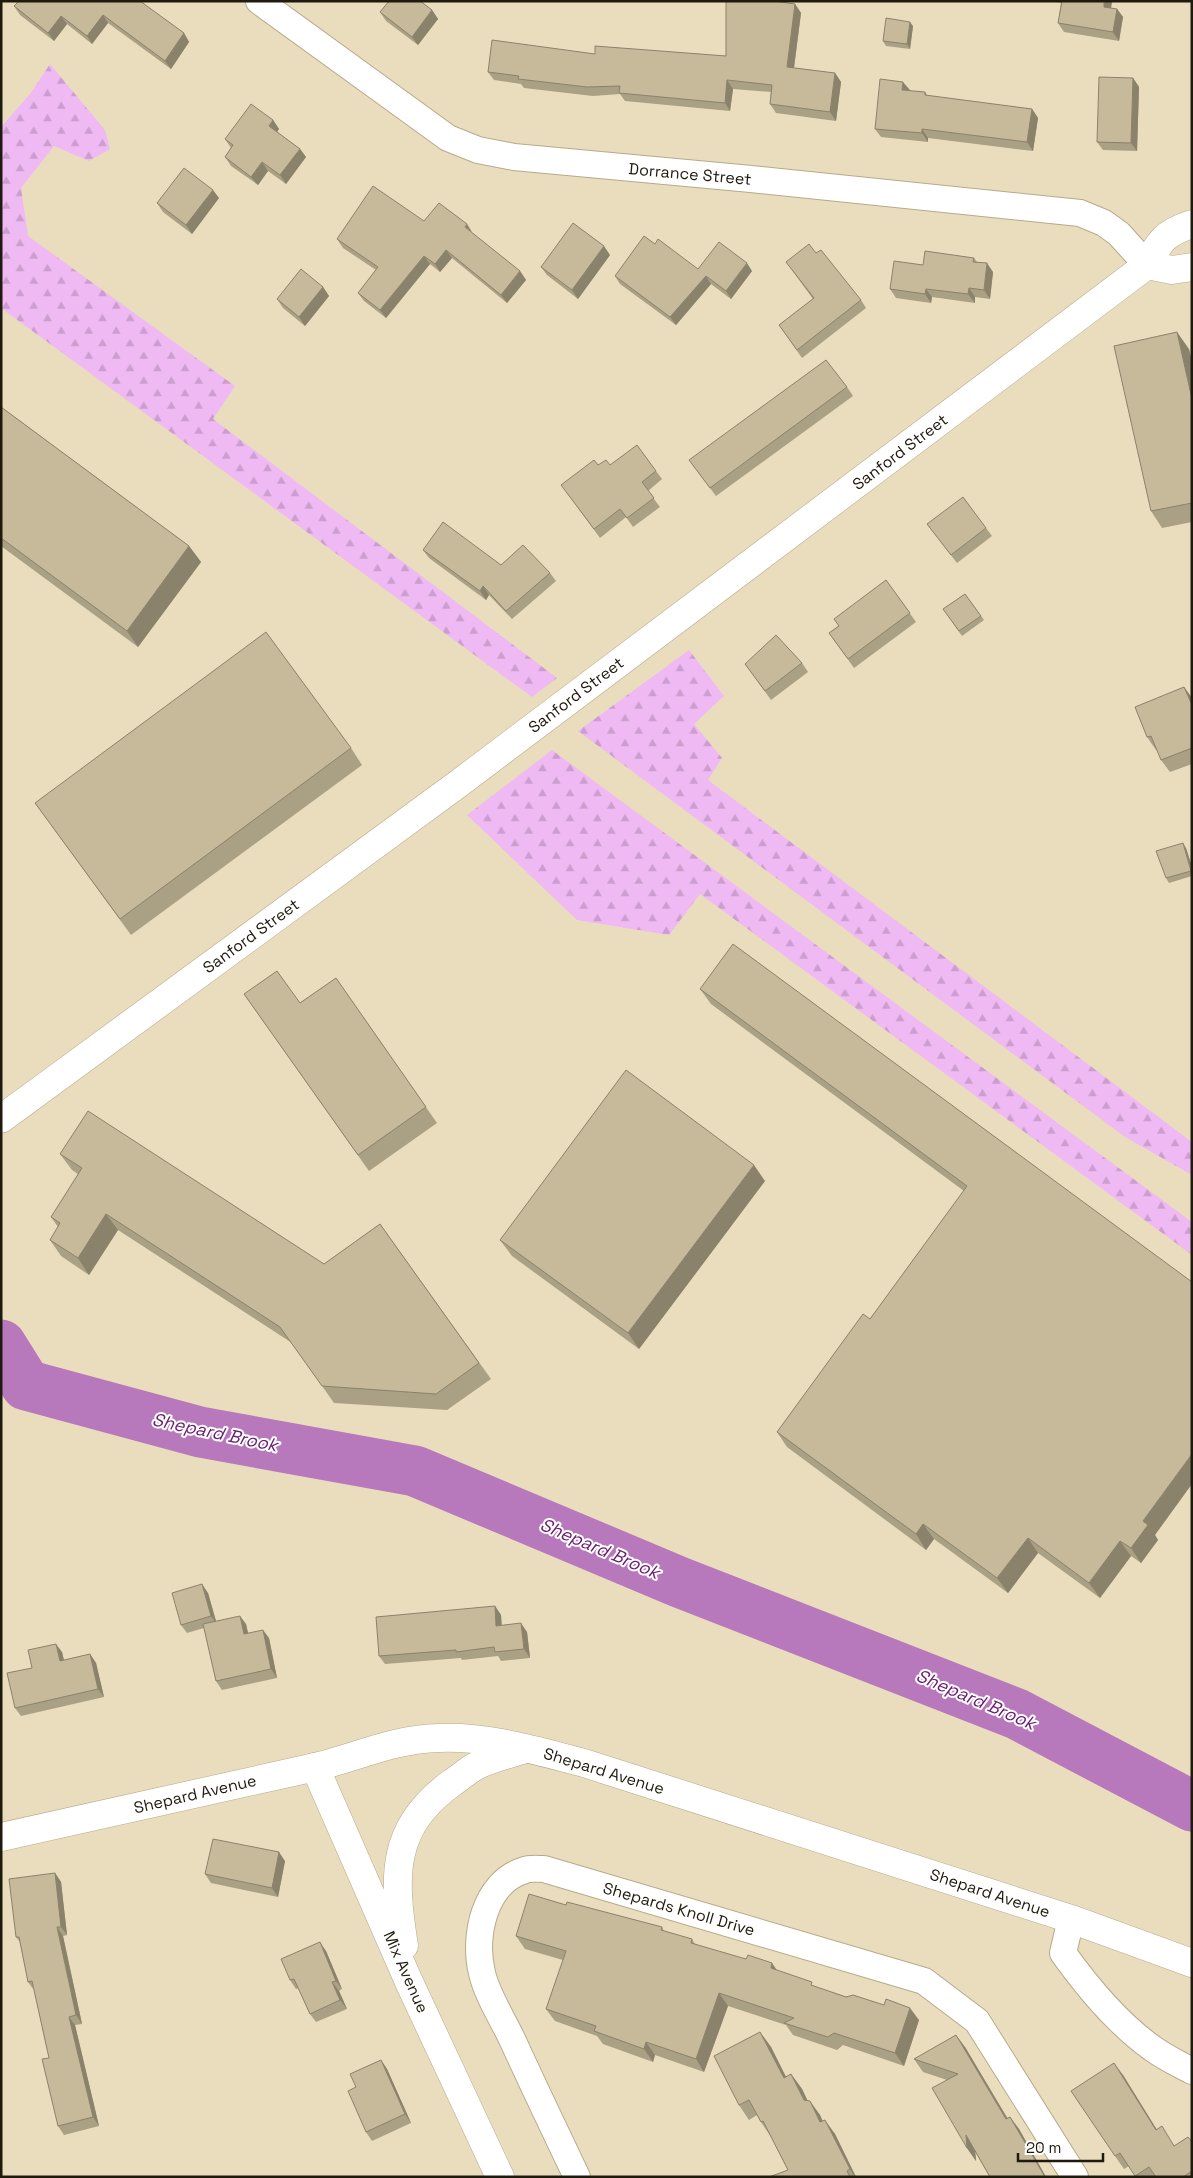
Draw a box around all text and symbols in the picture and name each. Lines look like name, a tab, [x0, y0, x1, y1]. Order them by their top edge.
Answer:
street label: Dorrance Street	[628, 158, 752, 190]
street label: Sanford Street	[848, 409, 952, 495]
street label: Sanford Street	[524, 652, 628, 738]
street label: Sanford Street	[199, 894, 303, 978]
water label: Shepard Brook	[150, 1407, 282, 1457]
water label: Shepard Brook	[537, 1512, 665, 1584]
water label: Shepard Brook	[913, 1663, 1041, 1735]
street label: Shepard Avenue	[541, 1743, 667, 1799]
street label: Shepard Avenue	[132, 1770, 258, 1818]
street label: Shepard Avenue	[927, 1864, 1053, 1922]
street label: Shepards Knoll Drive	[601, 1877, 757, 1941]
street label: Mix Avenue	[379, 1928, 433, 2016]
scale bar	[1018, 2130, 1103, 2162]
text: 20 m	[1026, 2138, 1061, 2157]

